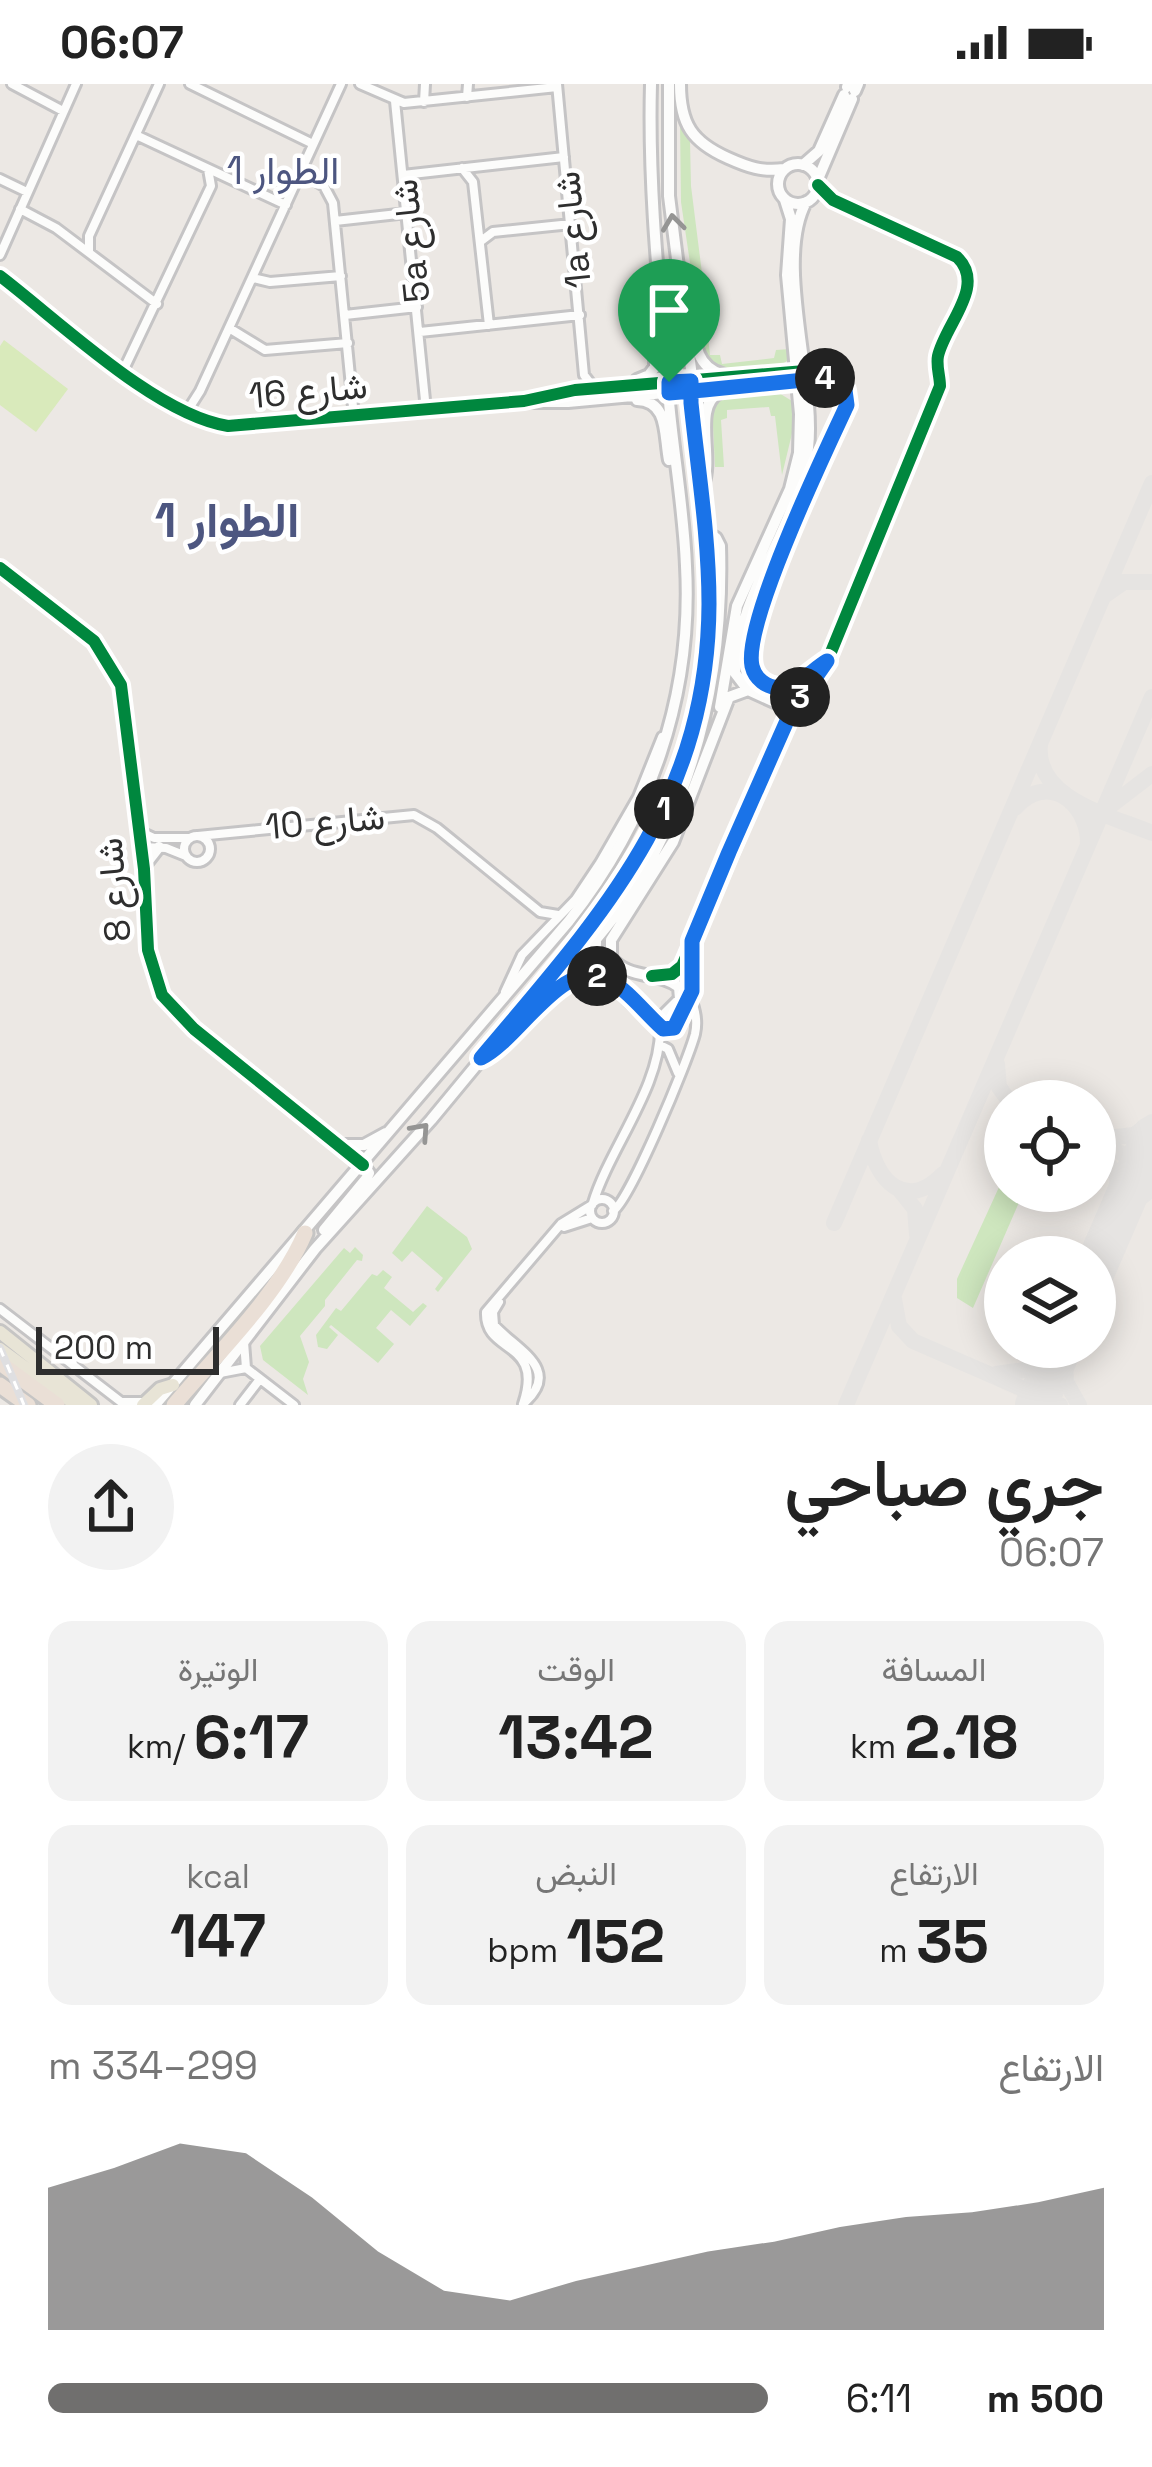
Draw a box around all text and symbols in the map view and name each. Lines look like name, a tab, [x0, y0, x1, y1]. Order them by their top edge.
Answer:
text: 06:07	[60, 14, 184, 71]
district label: الطوار 1	[227, 146, 339, 195]
street label: 1a شارع	[544, 169, 603, 291]
street label: 5a شارع	[382, 177, 441, 305]
one-way arrow	[660, 213, 686, 233]
pin	[618, 259, 720, 382]
icon: arrive	[636, 277, 702, 343]
pin: 4	[795, 348, 855, 408]
text: 4	[815, 357, 836, 399]
street label: شارع 16	[247, 363, 369, 420]
district label: الطوار 1	[155, 490, 299, 551]
pin: 3	[770, 667, 830, 727]
text: 3	[790, 676, 810, 718]
pin: 1	[634, 779, 694, 839]
text: 1	[657, 788, 671, 830]
street label: شارع 10	[263, 794, 387, 851]
street label: شارع 8	[87, 836, 142, 944]
pin: 2	[567, 946, 627, 1006]
text: 2	[587, 955, 607, 997]
map controls	[984, 1080, 1116, 1368]
button: locate	[984, 1080, 1116, 1212]
one-way arrow	[407, 1123, 428, 1145]
button: layers	[984, 1236, 1116, 1368]
scale bar	[36, 1321, 219, 1374]
text: 200 m	[54, 1327, 153, 1369]
text: جري صباحي	[784, 1441, 1104, 1525]
button: share	[48, 1444, 174, 1570]
text: 06:07	[999, 1528, 1104, 1577]
text: الوتيرة	[178, 1649, 258, 1691]
text: الوقت	[537, 1649, 615, 1691]
text: المسافة	[882, 1649, 986, 1691]
text: 6:17	[194, 1699, 309, 1776]
text: 13:42	[498, 1699, 654, 1776]
text: 2.18	[905, 1699, 1018, 1776]
text: /km	[127, 1726, 194, 1768]
text: km	[850, 1726, 905, 1768]
text: النبض	[535, 1853, 617, 1895]
text: الارتفاع	[889, 1853, 979, 1895]
text: kcal	[186, 1856, 250, 1898]
text: 147	[170, 1898, 266, 1975]
text: 152	[567, 1903, 665, 1980]
text: 35	[916, 1903, 989, 1980]
text: bpm	[487, 1930, 567, 1972]
text: m	[879, 1930, 916, 1972]
text: 299–334 m	[48, 2041, 258, 2090]
text: الارتفاع	[998, 2043, 1104, 2092]
text: 6:11	[846, 2374, 912, 2423]
text: 500 m	[987, 2374, 1104, 2423]

